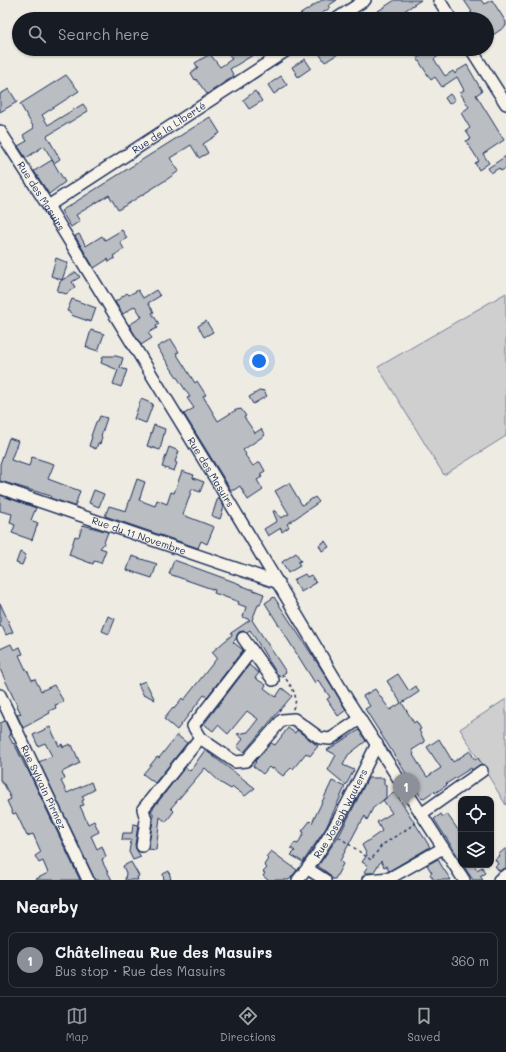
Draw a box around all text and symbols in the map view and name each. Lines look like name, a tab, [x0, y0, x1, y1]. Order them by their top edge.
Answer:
search box	[12, 12, 494, 56]
icon: search	[26, 23, 48, 45]
text: Search here	[58, 24, 149, 44]
street label: Rue de la Liberté	[129, 98, 208, 157]
street label: Rue des Masuirs	[14, 159, 69, 233]
your location	[249, 351, 269, 371]
street label: Rue des Masuirs	[184, 434, 238, 510]
street label: Rue du 11 Novembre	[90, 513, 188, 558]
street label: Rue Sylvain Pirmez	[18, 743, 70, 832]
street label: Rue Joseph Wauters	[310, 766, 370, 861]
pin: 1	[393, 773, 419, 806]
map controls	[458, 796, 494, 868]
button: locate	[458, 796, 494, 832]
button: layers	[458, 832, 494, 868]
text: Nearby	[16, 895, 78, 917]
text: Châtelineau Rue des Masuirs	[55, 942, 272, 962]
text: 1	[27, 952, 33, 969]
text: 360 m	[451, 952, 489, 969]
text: Bus stop · Rue des Masuirs	[55, 962, 226, 979]
tab: Map	[66, 1005, 88, 1044]
tab: Directions	[220, 1005, 276, 1044]
tab: Saved	[407, 1005, 440, 1044]

